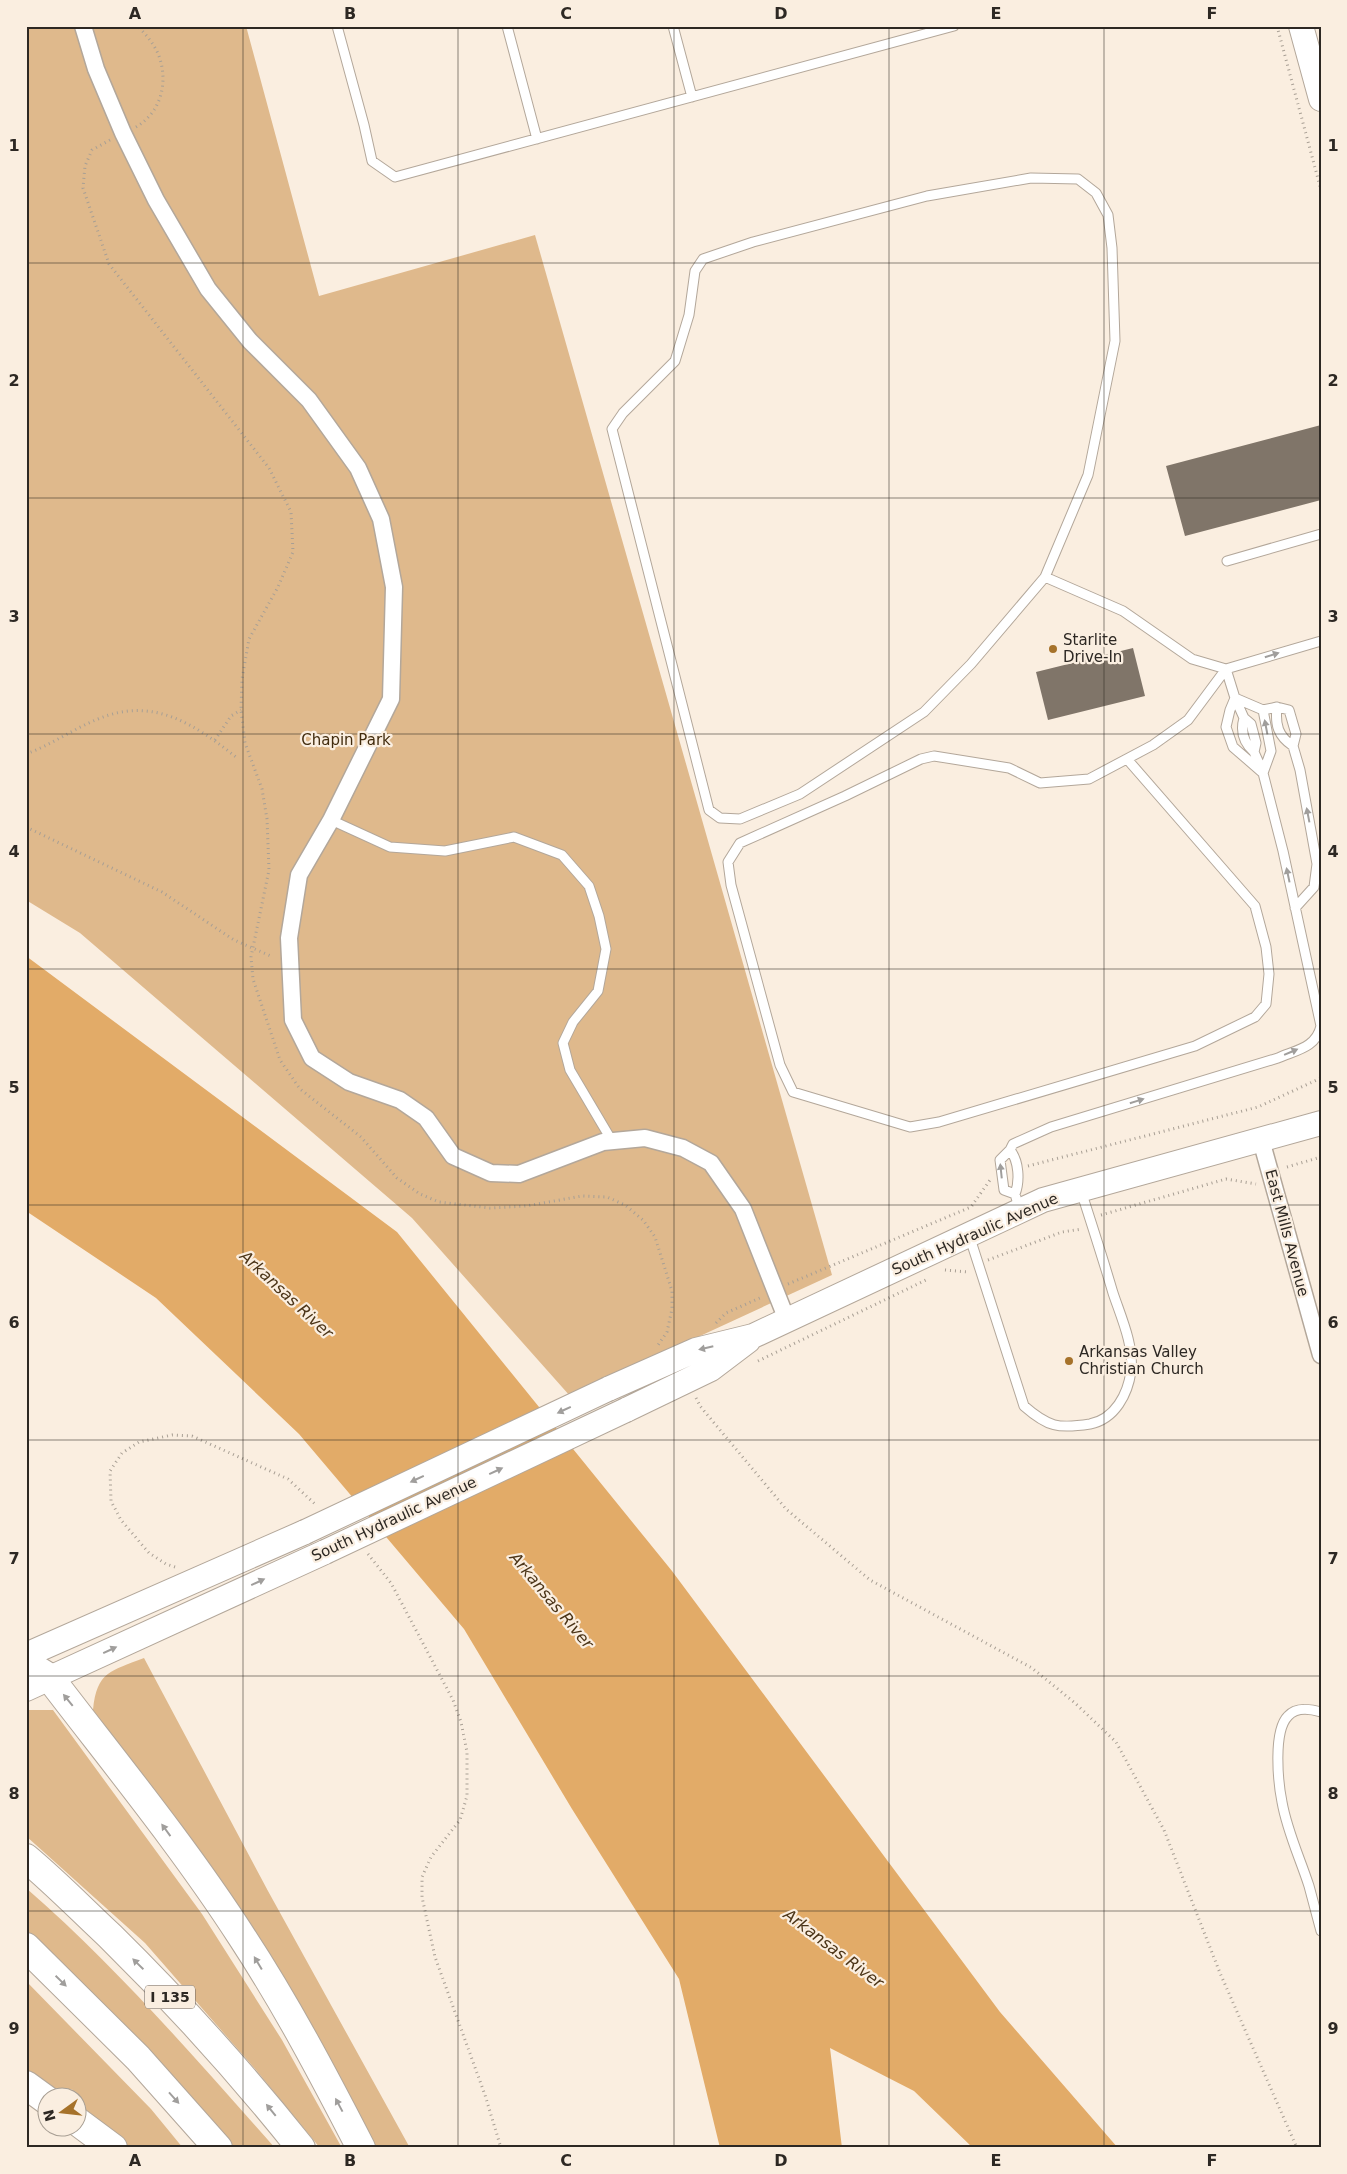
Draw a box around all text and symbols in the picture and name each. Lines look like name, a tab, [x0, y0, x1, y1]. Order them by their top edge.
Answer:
text: A	[129, 4, 142, 23]
text: B	[344, 4, 356, 23]
text: C	[560, 4, 572, 23]
text: D	[774, 4, 788, 23]
text: E	[991, 4, 1001, 23]
text: F	[1207, 4, 1217, 23]
text: 1	[8, 136, 20, 155]
text: 1	[1327, 136, 1339, 155]
text: 2	[8, 371, 20, 390]
text: 2	[1327, 371, 1339, 390]
text: 3	[8, 607, 20, 626]
text: 3	[1327, 607, 1339, 626]
place label: Starlite Drive-In	[1063, 631, 1122, 666]
marker: Starlite Drive-In	[1047, 643, 1059, 655]
one-way arrow	[1265, 651, 1280, 659]
one-way arrow	[1262, 720, 1270, 735]
park label: Chapin Park	[301, 731, 391, 749]
one-way arrow	[1304, 806, 1312, 822]
text: 4	[8, 842, 20, 861]
text: 4	[1327, 842, 1339, 861]
one-way arrow	[1284, 867, 1292, 882]
one-way arrow	[1284, 1048, 1299, 1056]
text: 5	[8, 1078, 20, 1097]
text: 5	[1327, 1078, 1339, 1097]
one-way arrow	[1129, 1097, 1144, 1105]
one-way arrow	[997, 1162, 1005, 1178]
street label: East Mills Avenue	[1261, 1167, 1313, 1299]
street label: South Hydraulic Avenue	[889, 1189, 1061, 1279]
water label: Arkansas River	[236, 1246, 338, 1343]
text: 6	[8, 1313, 20, 1332]
text: 6	[1327, 1313, 1339, 1332]
place label: Arkansas Valley Christian Church	[1079, 1343, 1204, 1378]
one-way arrow	[698, 1344, 713, 1352]
marker: Arkansas Valley Christian Church	[1063, 1355, 1075, 1367]
one-way arrow	[557, 1406, 571, 1414]
one-way arrow	[489, 1467, 503, 1475]
street label: South Hydraulic Avenue	[309, 1473, 479, 1565]
one-way arrow	[410, 1475, 424, 1483]
water label: Arkansas River	[505, 1548, 598, 1653]
text: 7	[8, 1549, 20, 1568]
text: 7	[1327, 1549, 1339, 1568]
one-way arrow	[251, 1578, 265, 1586]
one-way arrow	[103, 1646, 118, 1655]
one-way arrow	[62, 1694, 73, 1707]
text: 8	[8, 1784, 20, 1803]
text: 8	[1327, 1784, 1339, 1803]
one-way arrow	[161, 1823, 171, 1837]
water label: Arkansas River	[779, 1904, 888, 1993]
one-way arrow	[254, 1957, 263, 1970]
one-way arrow	[132, 1958, 144, 1970]
one-way arrow	[55, 1975, 67, 1987]
road number: I 135	[145, 1985, 195, 2008]
text: 9	[8, 2019, 20, 2038]
text: 9	[1327, 2019, 1339, 2038]
north arrow	[38, 2086, 88, 2136]
one-way arrow	[168, 2091, 180, 2103]
one-way arrow	[334, 2098, 343, 2111]
one-way arrow	[265, 2104, 276, 2117]
text: N	[40, 2108, 59, 2123]
text: A	[129, 2151, 142, 2170]
text: B	[344, 2151, 356, 2170]
text: C	[560, 2151, 572, 2170]
text: D	[774, 2151, 788, 2170]
text: E	[991, 2151, 1001, 2170]
text: F	[1207, 2151, 1217, 2170]

